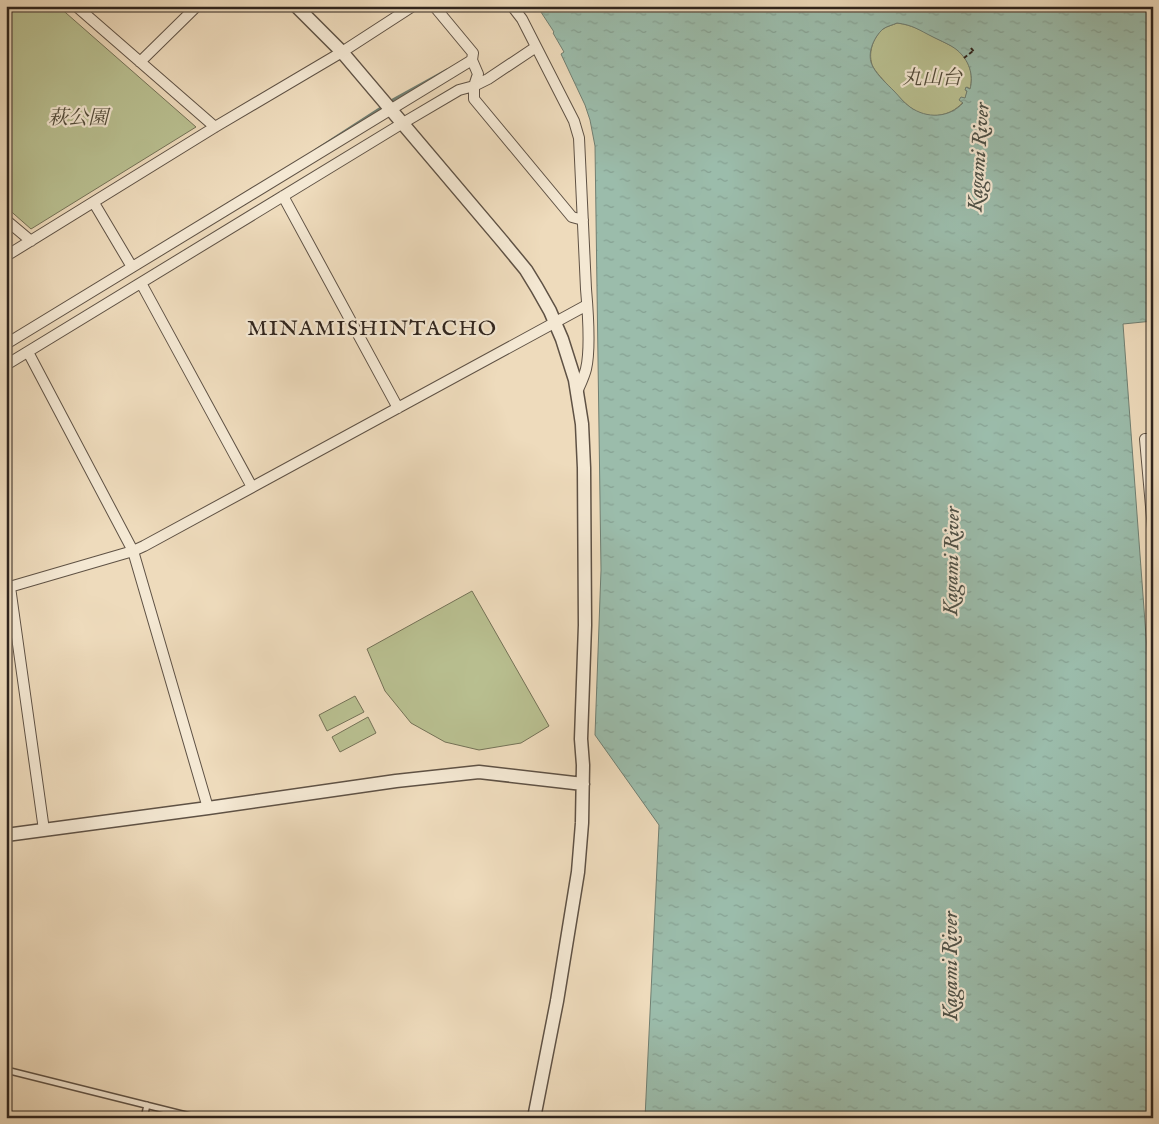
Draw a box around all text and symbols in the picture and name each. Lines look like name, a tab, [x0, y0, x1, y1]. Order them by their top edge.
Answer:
park label: 丸山台	[902, 66, 963, 91]
water label: Kagami River	[962, 101, 997, 213]
park label: 萩公園	[48, 106, 111, 131]
district label: MINAMISHINTACHO	[247, 315, 497, 343]
water label: Kagami River	[938, 505, 967, 617]
water label: Kagami River	[938, 911, 965, 1022]

